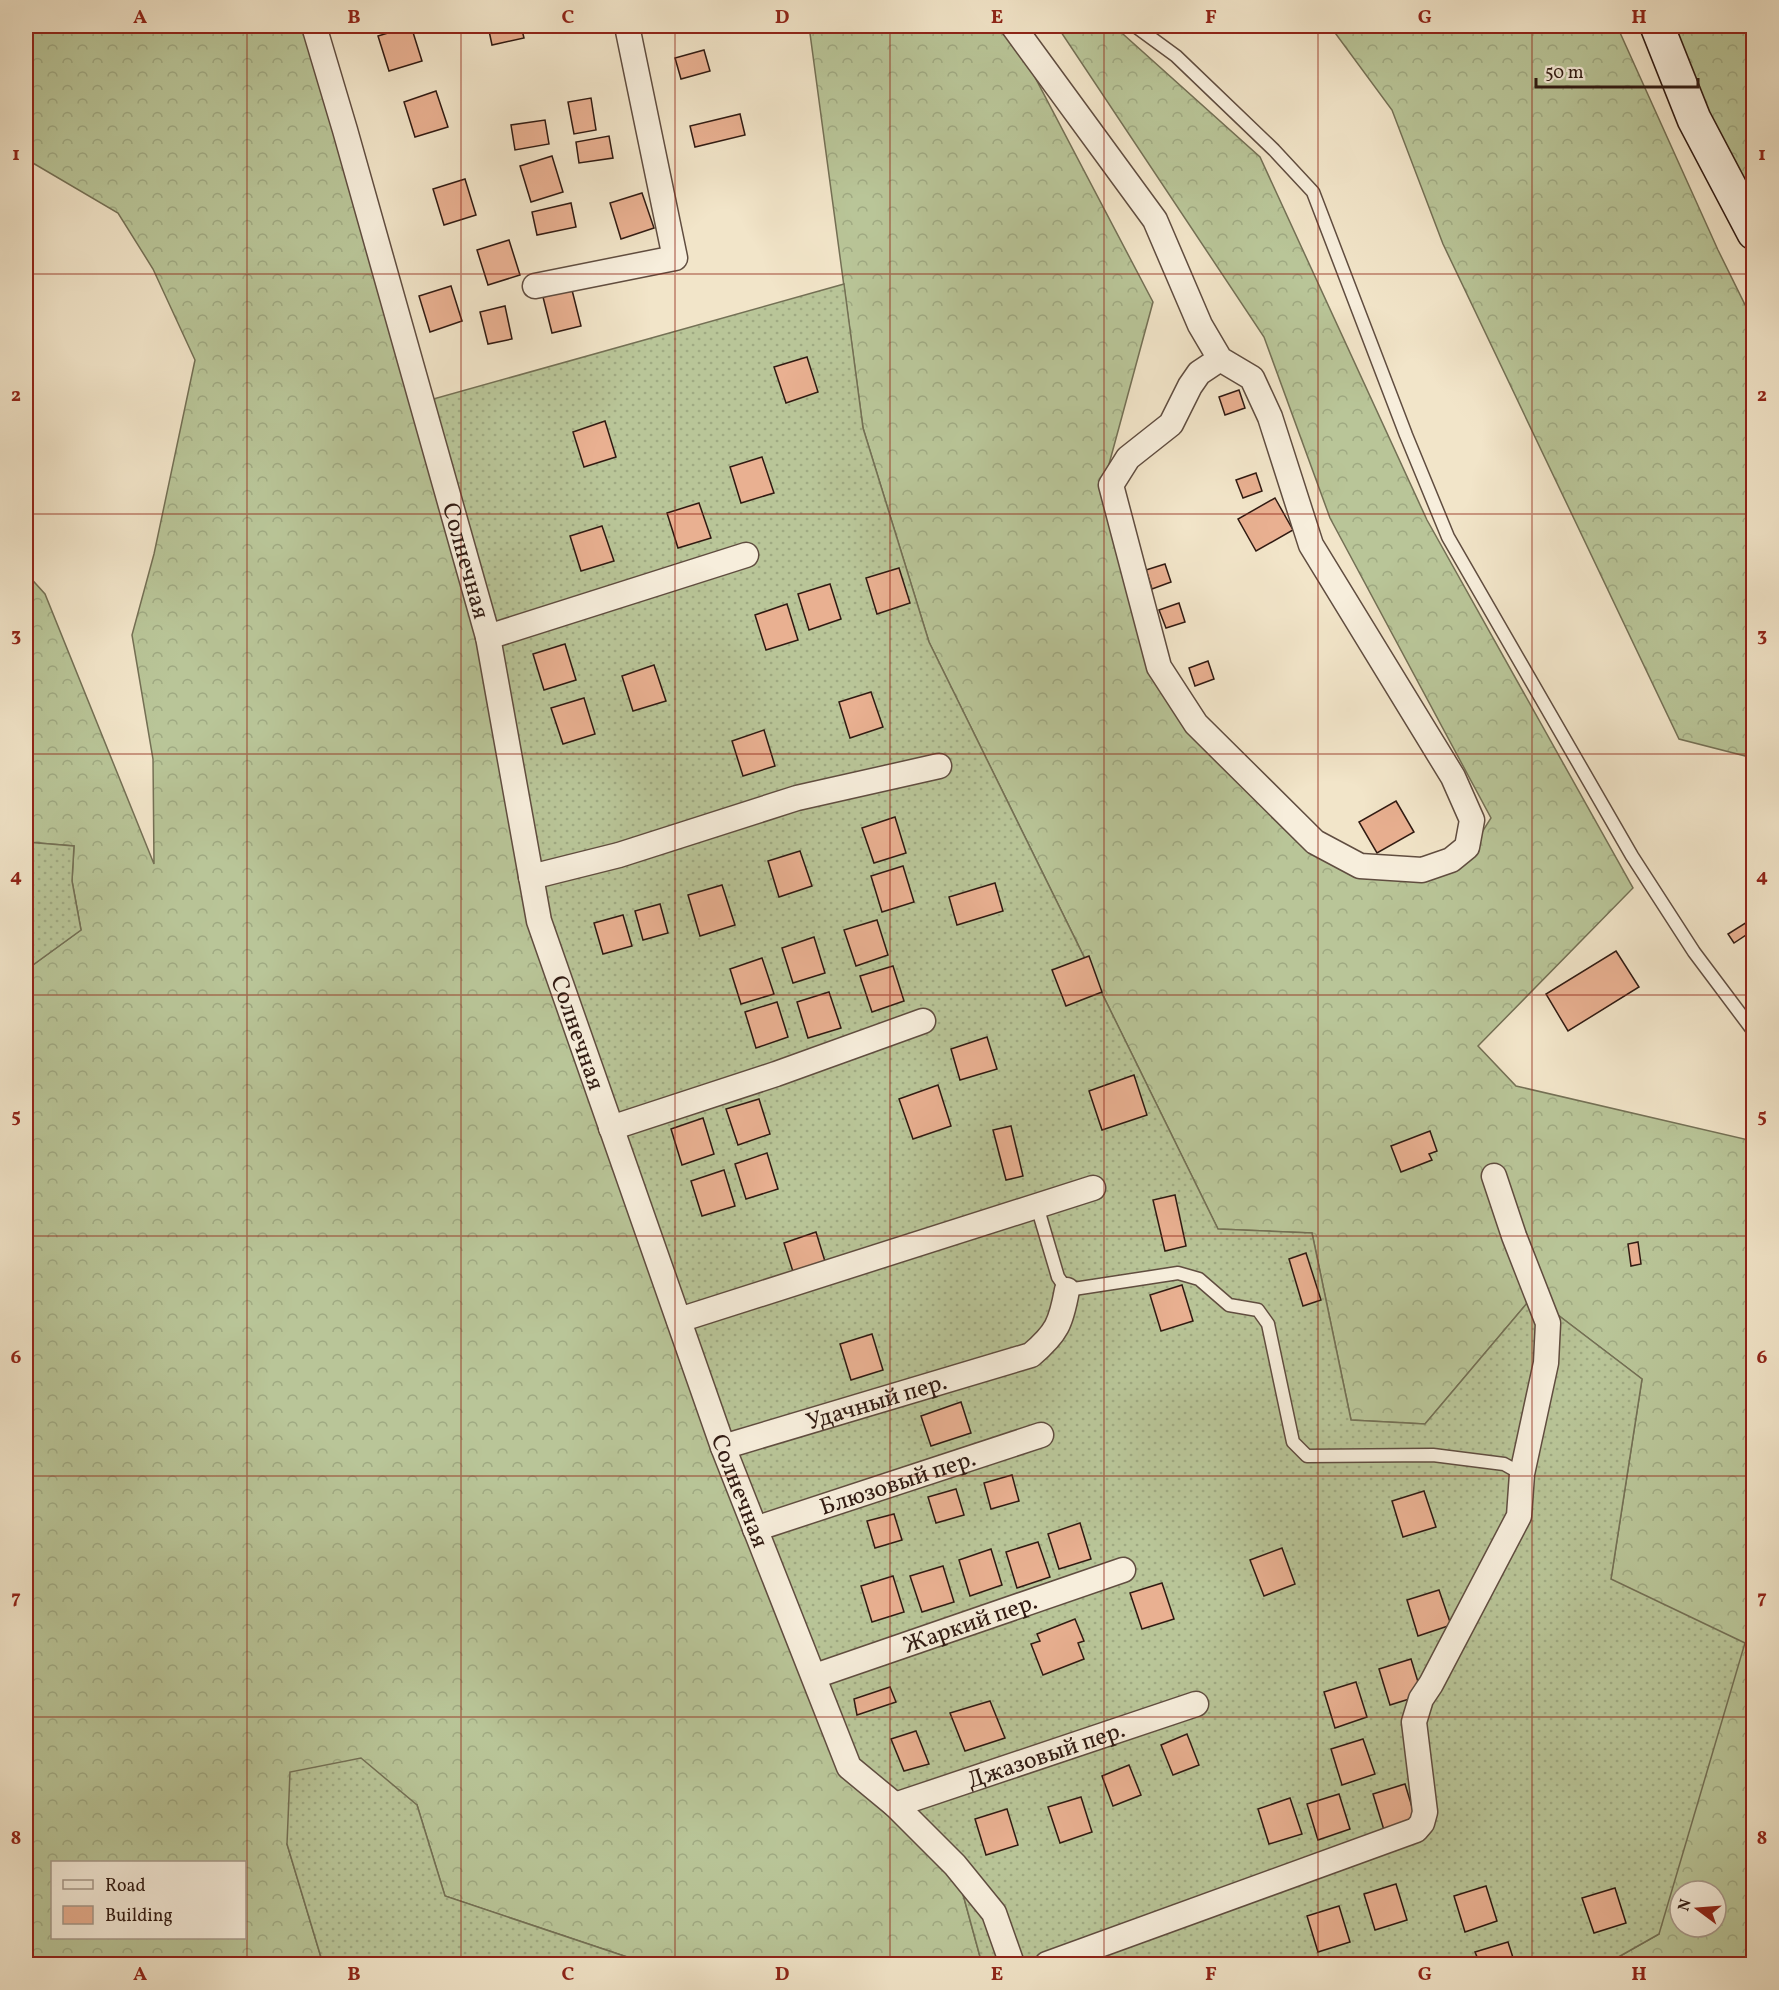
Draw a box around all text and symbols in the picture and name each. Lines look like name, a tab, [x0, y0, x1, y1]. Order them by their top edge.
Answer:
text: A	[133, 4, 147, 32]
text: B	[347, 4, 361, 32]
text: C	[562, 4, 575, 32]
text: D	[775, 4, 789, 32]
text: E	[991, 4, 1003, 32]
text: F	[1205, 4, 1217, 32]
text: G	[1418, 4, 1432, 32]
text: H	[1631, 4, 1647, 32]
scale bar	[1536, 51, 1698, 89]
text: 50 m	[1545, 61, 1584, 86]
text: 1	[12, 141, 20, 169]
text: 1	[1758, 141, 1766, 169]
text: 2	[11, 382, 21, 410]
text: 2	[1757, 382, 1767, 410]
street label: Солнечная	[432, 499, 497, 623]
text: 3	[11, 622, 21, 650]
text: 3	[1757, 622, 1767, 650]
text: 4	[10, 863, 22, 891]
text: 4	[1756, 863, 1768, 891]
street label: Солнечная	[540, 971, 612, 1095]
text: 5	[11, 1103, 21, 1131]
text: 5	[1757, 1103, 1767, 1131]
text: 6	[11, 1344, 22, 1372]
text: 6	[1757, 1344, 1768, 1372]
street label: Удачный пер.	[802, 1366, 951, 1440]
street label: Солнечная	[701, 1430, 776, 1553]
street label: Блюзовый пер.	[816, 1443, 981, 1526]
text: 7	[11, 1584, 21, 1612]
text: 7	[1757, 1584, 1767, 1612]
street label: Жаркий пер.	[899, 1586, 1042, 1663]
street label: Джазовый пер.	[963, 1714, 1130, 1799]
text: 8	[11, 1825, 21, 1853]
text: 8	[1757, 1825, 1767, 1853]
legend	[51, 1861, 246, 1939]
text: Road	[105, 1874, 146, 1899]
north arrow	[1668, 1879, 1728, 1939]
text: N	[1673, 1896, 1698, 1914]
text: Building	[105, 1904, 173, 1929]
text: A	[133, 1961, 147, 1989]
text: B	[347, 1961, 361, 1989]
text: C	[562, 1961, 575, 1989]
text: D	[775, 1961, 789, 1989]
text: E	[991, 1961, 1003, 1989]
text: F	[1205, 1961, 1217, 1989]
text: G	[1418, 1961, 1432, 1989]
text: H	[1631, 1961, 1647, 1989]

